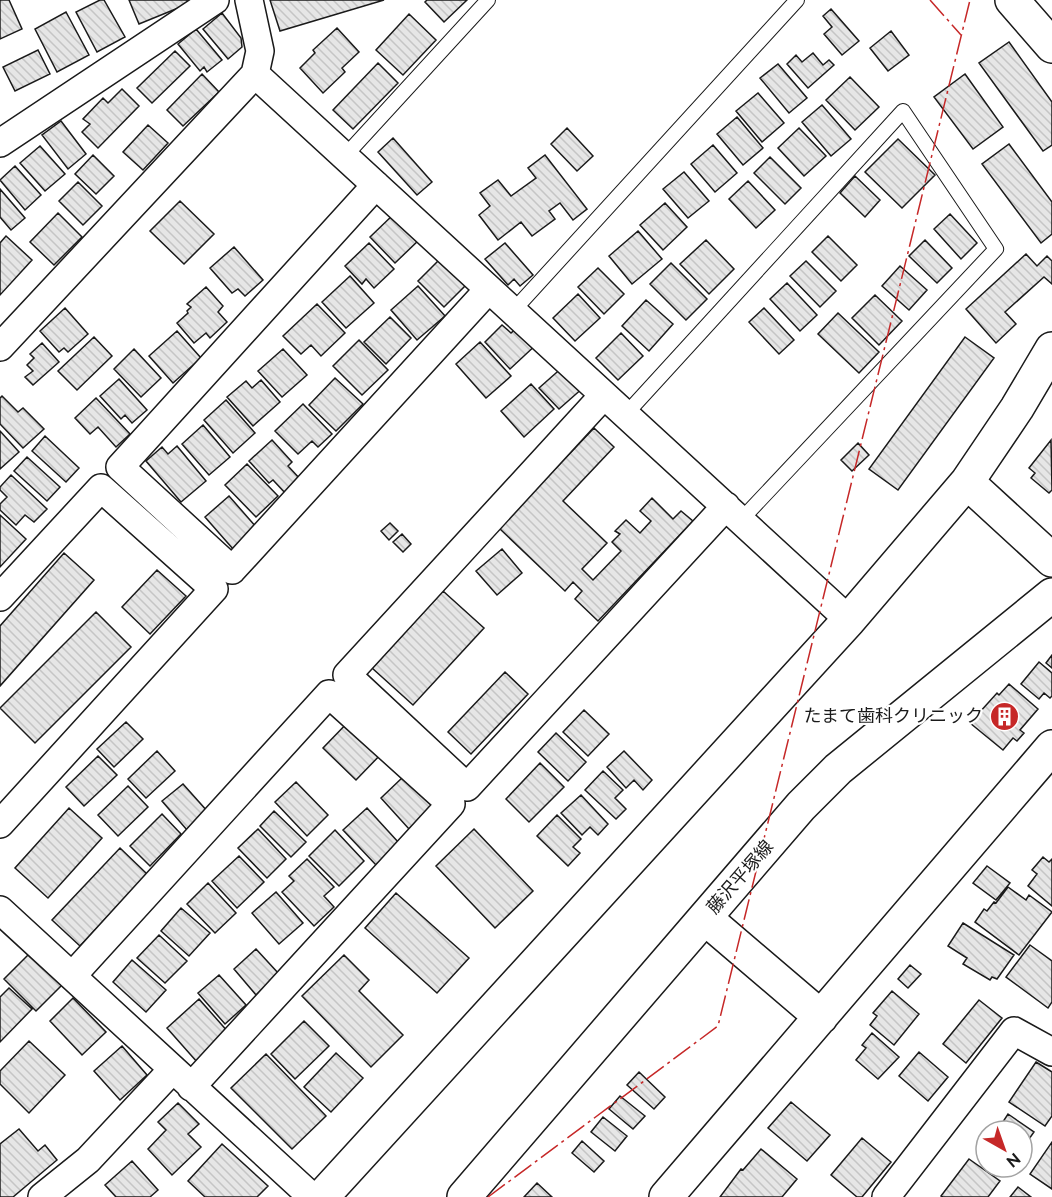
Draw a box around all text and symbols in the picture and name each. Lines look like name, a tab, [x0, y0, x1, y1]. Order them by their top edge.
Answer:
building icon: たまて歯科クリニック	[988, 700, 1020, 732]
place label: たまて歯科クリニック	[804, 705, 983, 726]
street label: 藤沢平塚線	[702, 836, 777, 918]
north arrow	[974, 1119, 1034, 1179]
text: N	[1003, 1149, 1024, 1171]

